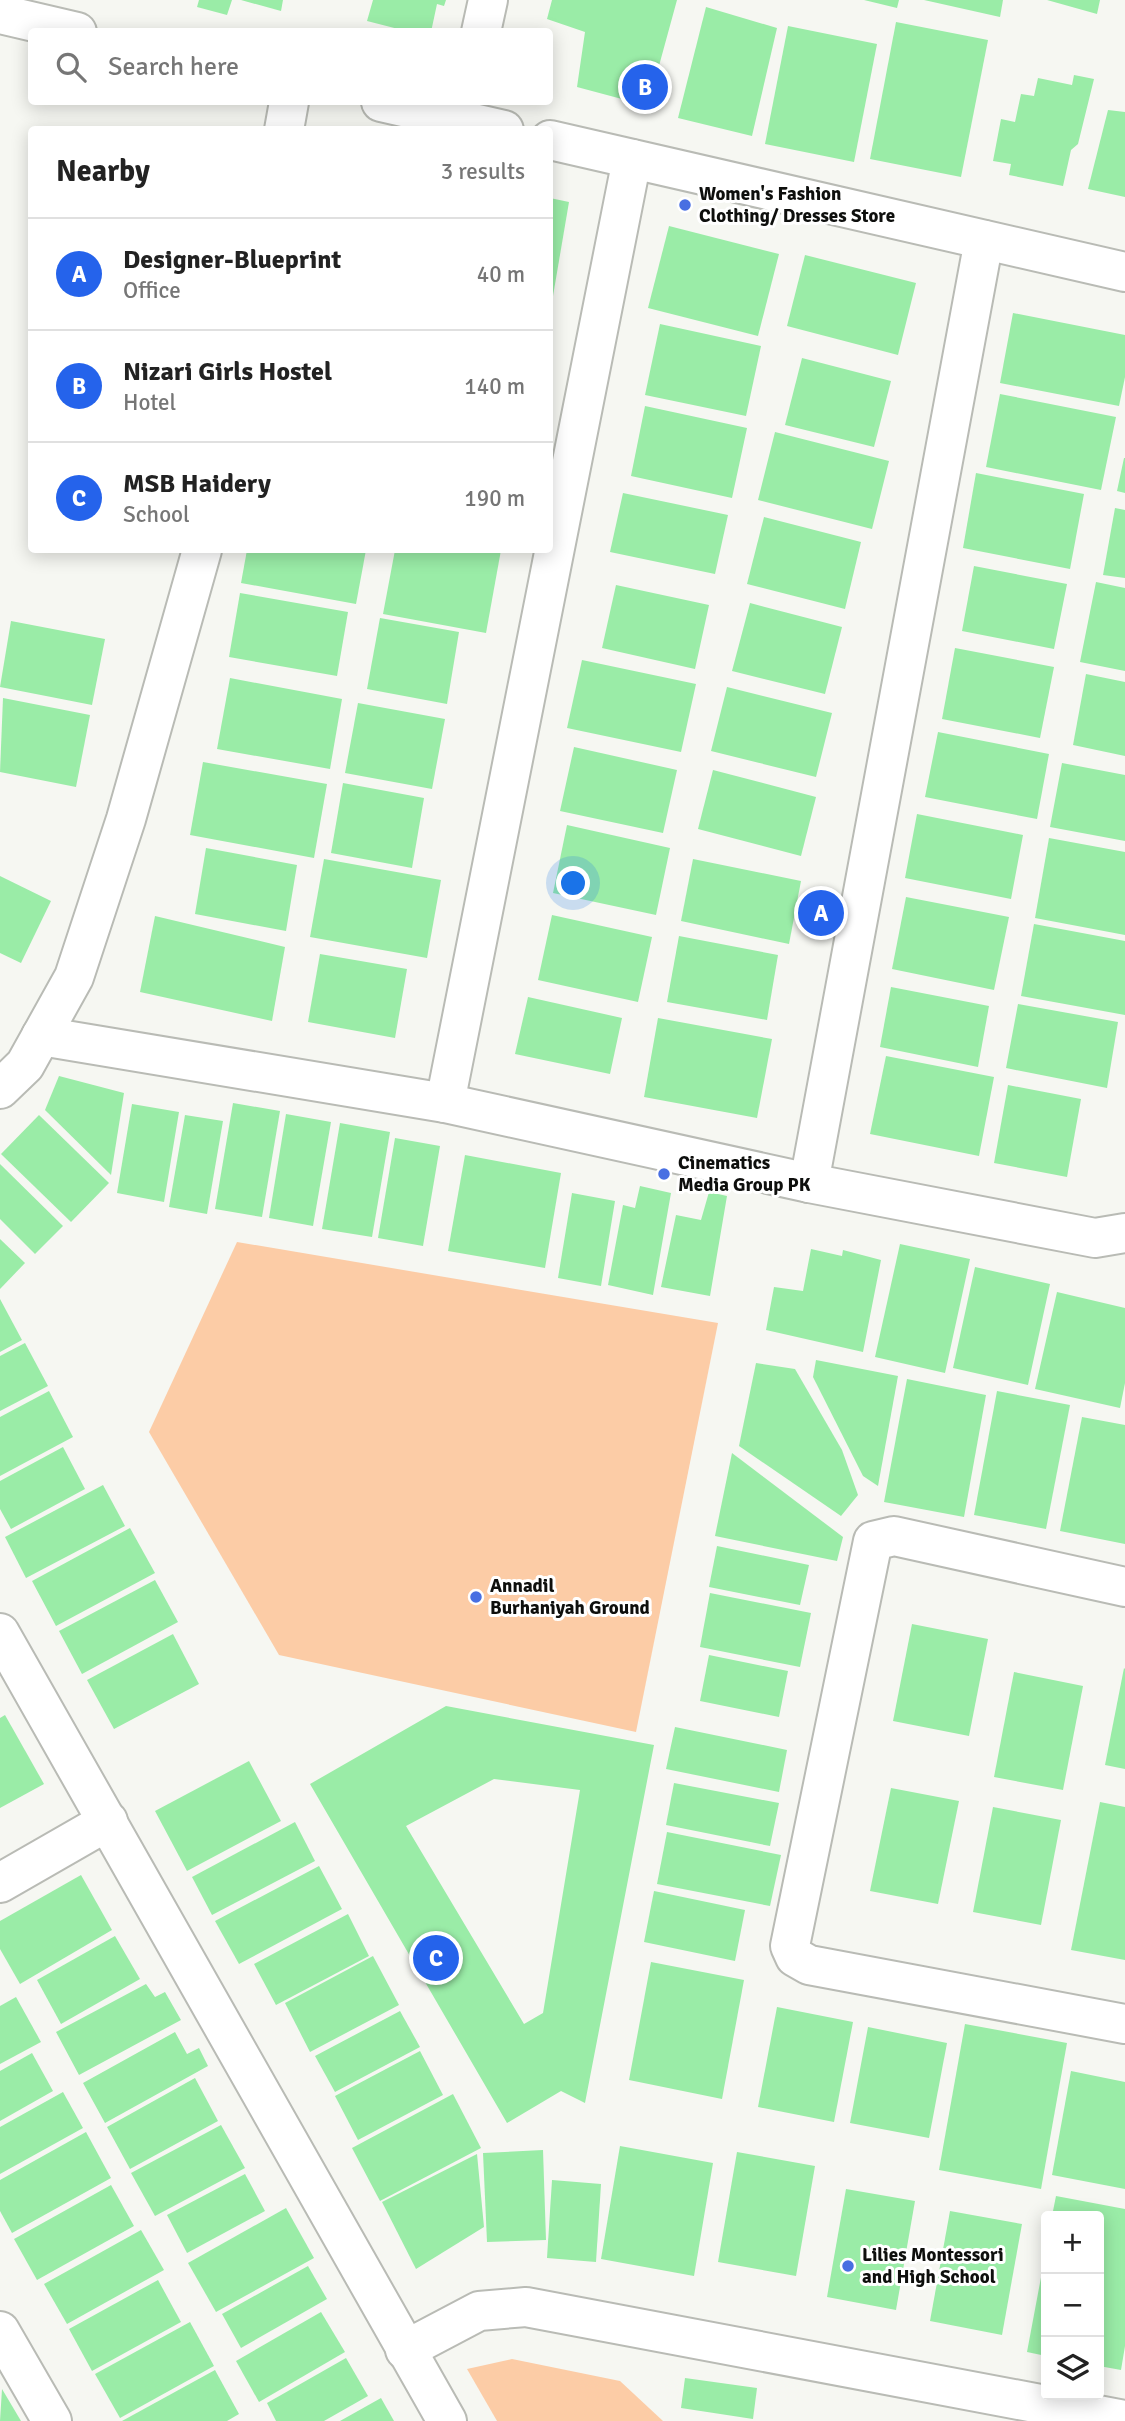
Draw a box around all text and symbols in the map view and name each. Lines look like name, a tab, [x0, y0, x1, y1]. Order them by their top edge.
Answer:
search box	[28, 28, 553, 105]
icon: search	[52, 48, 90, 86]
text: Search here	[108, 51, 239, 83]
pin: B	[622, 61, 668, 113]
text: Nearby	[56, 153, 150, 190]
text: 3 results	[441, 157, 525, 186]
place label: Women's Fashion Clothing/ Dresses Store	[699, 182, 895, 228]
marker: Women's Fashion Clothing/ Dresses Store	[677, 197, 693, 213]
text: Designer-Blueprint	[123, 244, 341, 276]
text: A	[72, 260, 86, 289]
text: 40 m	[477, 260, 525, 289]
text: Office	[123, 276, 181, 305]
text: Nizari Girls Hostel	[123, 356, 332, 388]
text: B	[72, 372, 86, 401]
text: 140 m	[464, 372, 525, 401]
text: Hotel	[123, 388, 176, 417]
text: MSB Haidery	[123, 468, 271, 500]
text: C	[72, 484, 86, 513]
text: 190 m	[464, 484, 525, 513]
text: School	[123, 500, 190, 529]
your location	[556, 866, 590, 900]
pin: A	[798, 887, 844, 939]
place label: Cinematics Media Group PK	[678, 1151, 811, 1197]
marker: Cinematics Media Group PK	[656, 1166, 672, 1182]
place label: Annadil Burhaniyah Ground	[490, 1574, 650, 1620]
marker: Annadil Burhaniyah Ground	[468, 1589, 484, 1605]
pin: C	[413, 1932, 459, 1984]
map controls	[1041, 2211, 1104, 2400]
button: +	[1041, 2211, 1104, 2274]
place label: Lilies Montessori and High School	[862, 2243, 1004, 2289]
marker: Lilies Montessori and High School	[840, 2258, 856, 2274]
button: −	[1041, 2274, 1104, 2337]
button: layers	[1041, 2337, 1104, 2400]

